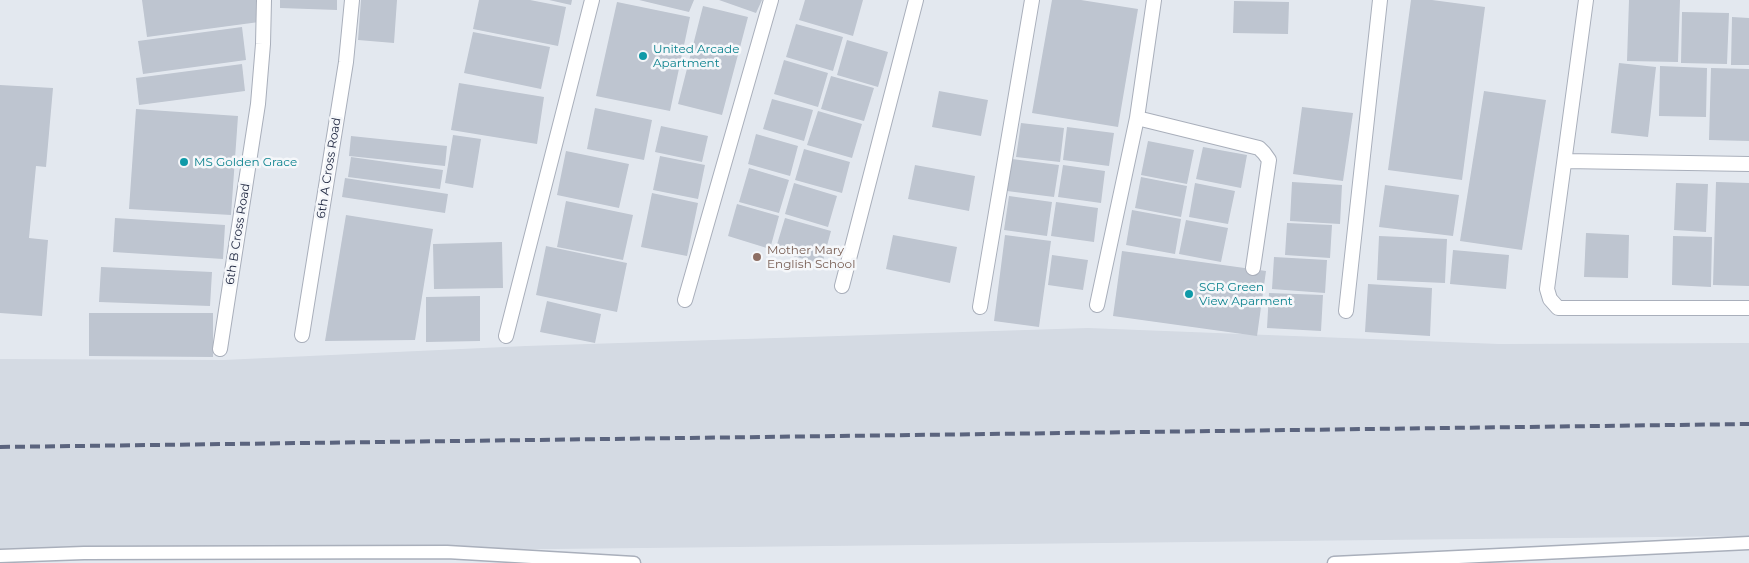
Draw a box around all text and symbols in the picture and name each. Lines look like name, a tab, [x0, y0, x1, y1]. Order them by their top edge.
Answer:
place label: United Arcade Apartment	[653, 42, 739, 70]
marker: United Arcade Apartment	[637, 50, 649, 62]
street label: 6th A Cross Road	[314, 116, 344, 220]
place label: MS Golden Grace	[194, 155, 297, 169]
marker: MS Golden Grace	[178, 156, 190, 168]
street label: 6th B Cross Road	[223, 182, 253, 286]
place label: Mother Mary English School	[767, 243, 855, 271]
marker: Mother Mary English School	[751, 251, 763, 263]
place label: SGR Green View Aparment	[1199, 280, 1293, 308]
marker: SGR Green View Aparment	[1183, 288, 1195, 300]

